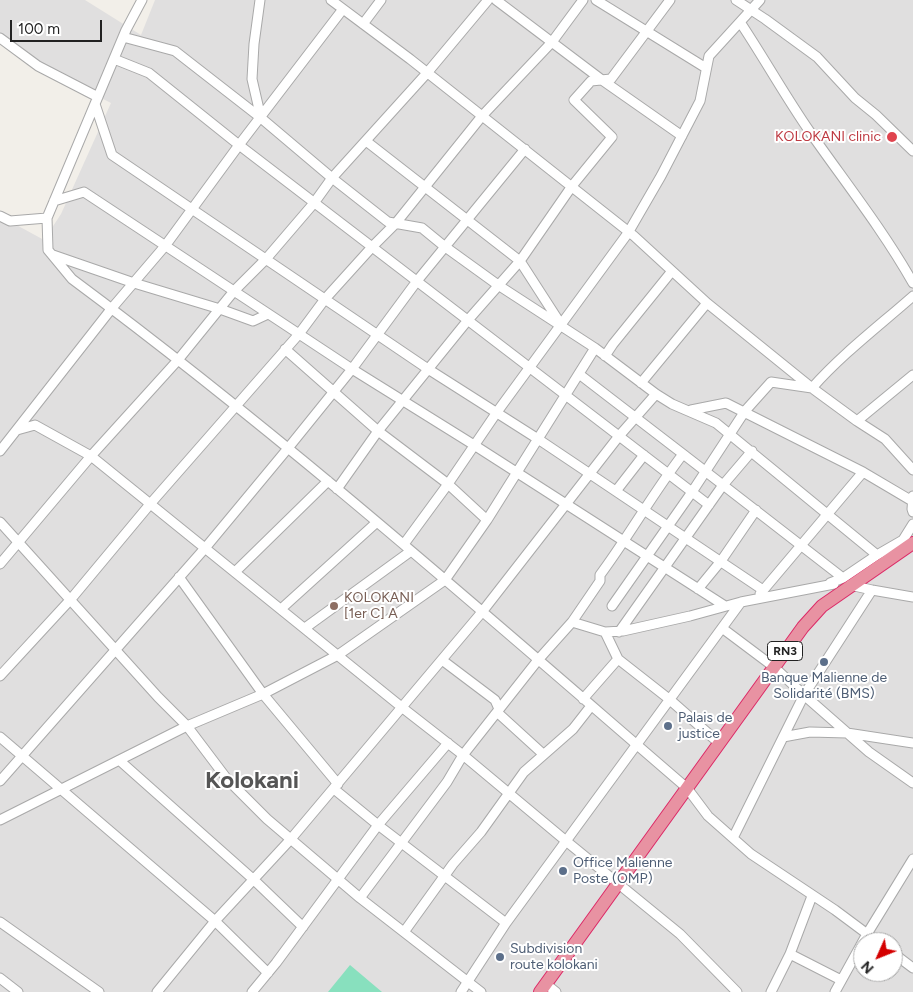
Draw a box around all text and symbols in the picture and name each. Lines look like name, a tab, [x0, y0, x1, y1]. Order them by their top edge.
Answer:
scale bar	[12, 10, 105, 42]
text: 100 m	[18, 20, 60, 38]
place label: KOLOKANI clinic	[775, 129, 881, 145]
marker: KOLOKANI clinic	[885, 130, 899, 144]
place label: KOLOKANI [1er C] A	[344, 590, 414, 622]
marker: KOLOKANI [1er C] A	[328, 600, 340, 612]
road number: RN3	[768, 641, 802, 660]
marker: Banque Malienne de Solidarité (BMS)	[818, 656, 830, 668]
place label: Banque Malienne de Solidarité (BMS)	[761, 670, 887, 702]
place label: Palais de justice	[678, 710, 732, 742]
marker: Palais de justice	[662, 720, 674, 732]
district label: Kolokani	[205, 767, 299, 795]
place label: Office Malienne Poste (OMP)	[573, 855, 672, 888]
marker: Office Malienne Poste (OMP)	[557, 865, 569, 877]
north arrow	[853, 932, 903, 982]
place label: Subdivision route kolokani	[510, 941, 598, 974]
marker: Subdivision route kolokani	[494, 951, 506, 963]
text: N	[858, 957, 877, 977]

